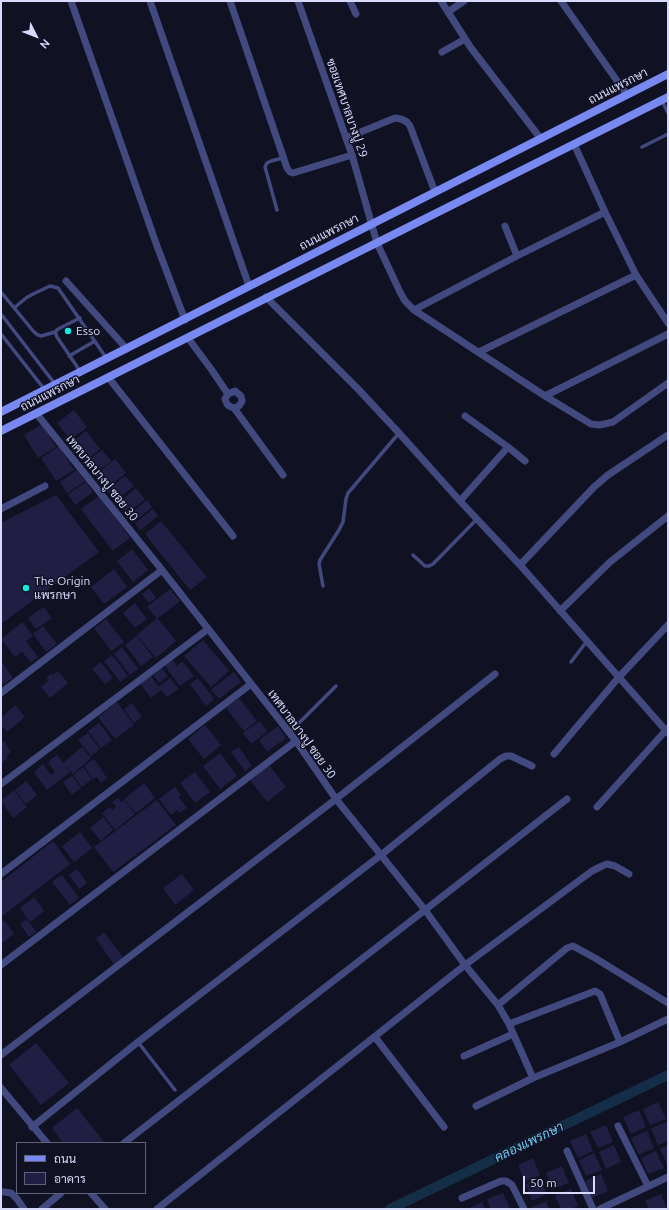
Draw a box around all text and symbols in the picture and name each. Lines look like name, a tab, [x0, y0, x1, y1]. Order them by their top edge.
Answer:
north arrow	[16, 16, 56, 56]
text: N	[38, 37, 52, 51]
street label: ซอยเทศบาลบางปู 29	[323, 57, 371, 159]
street label: ถนนแพรกษา	[586, 65, 650, 107]
street label: ถนนแพรกษา	[297, 211, 361, 253]
place label: Esso	[76, 324, 100, 338]
marker: Esso	[63, 326, 73, 336]
street label: ถนนแพรกษา	[18, 372, 82, 414]
street label: เทศบาลบางปู ซอย 30	[63, 432, 141, 524]
place label: The Origin แพรกษา	[34, 574, 90, 602]
marker: The Origin แพรกษา	[21, 583, 31, 593]
street label: เทศบาลบางปู ซอย 30	[265, 687, 339, 781]
water label: คลองแพรกษา	[492, 1119, 566, 1165]
legend	[16, 1142, 146, 1194]
text: ถนน	[54, 1152, 76, 1165]
scale bar	[525, 1168, 597, 1194]
text: อาคาร	[54, 1172, 86, 1185]
text: 50 m	[530, 1176, 557, 1189]

